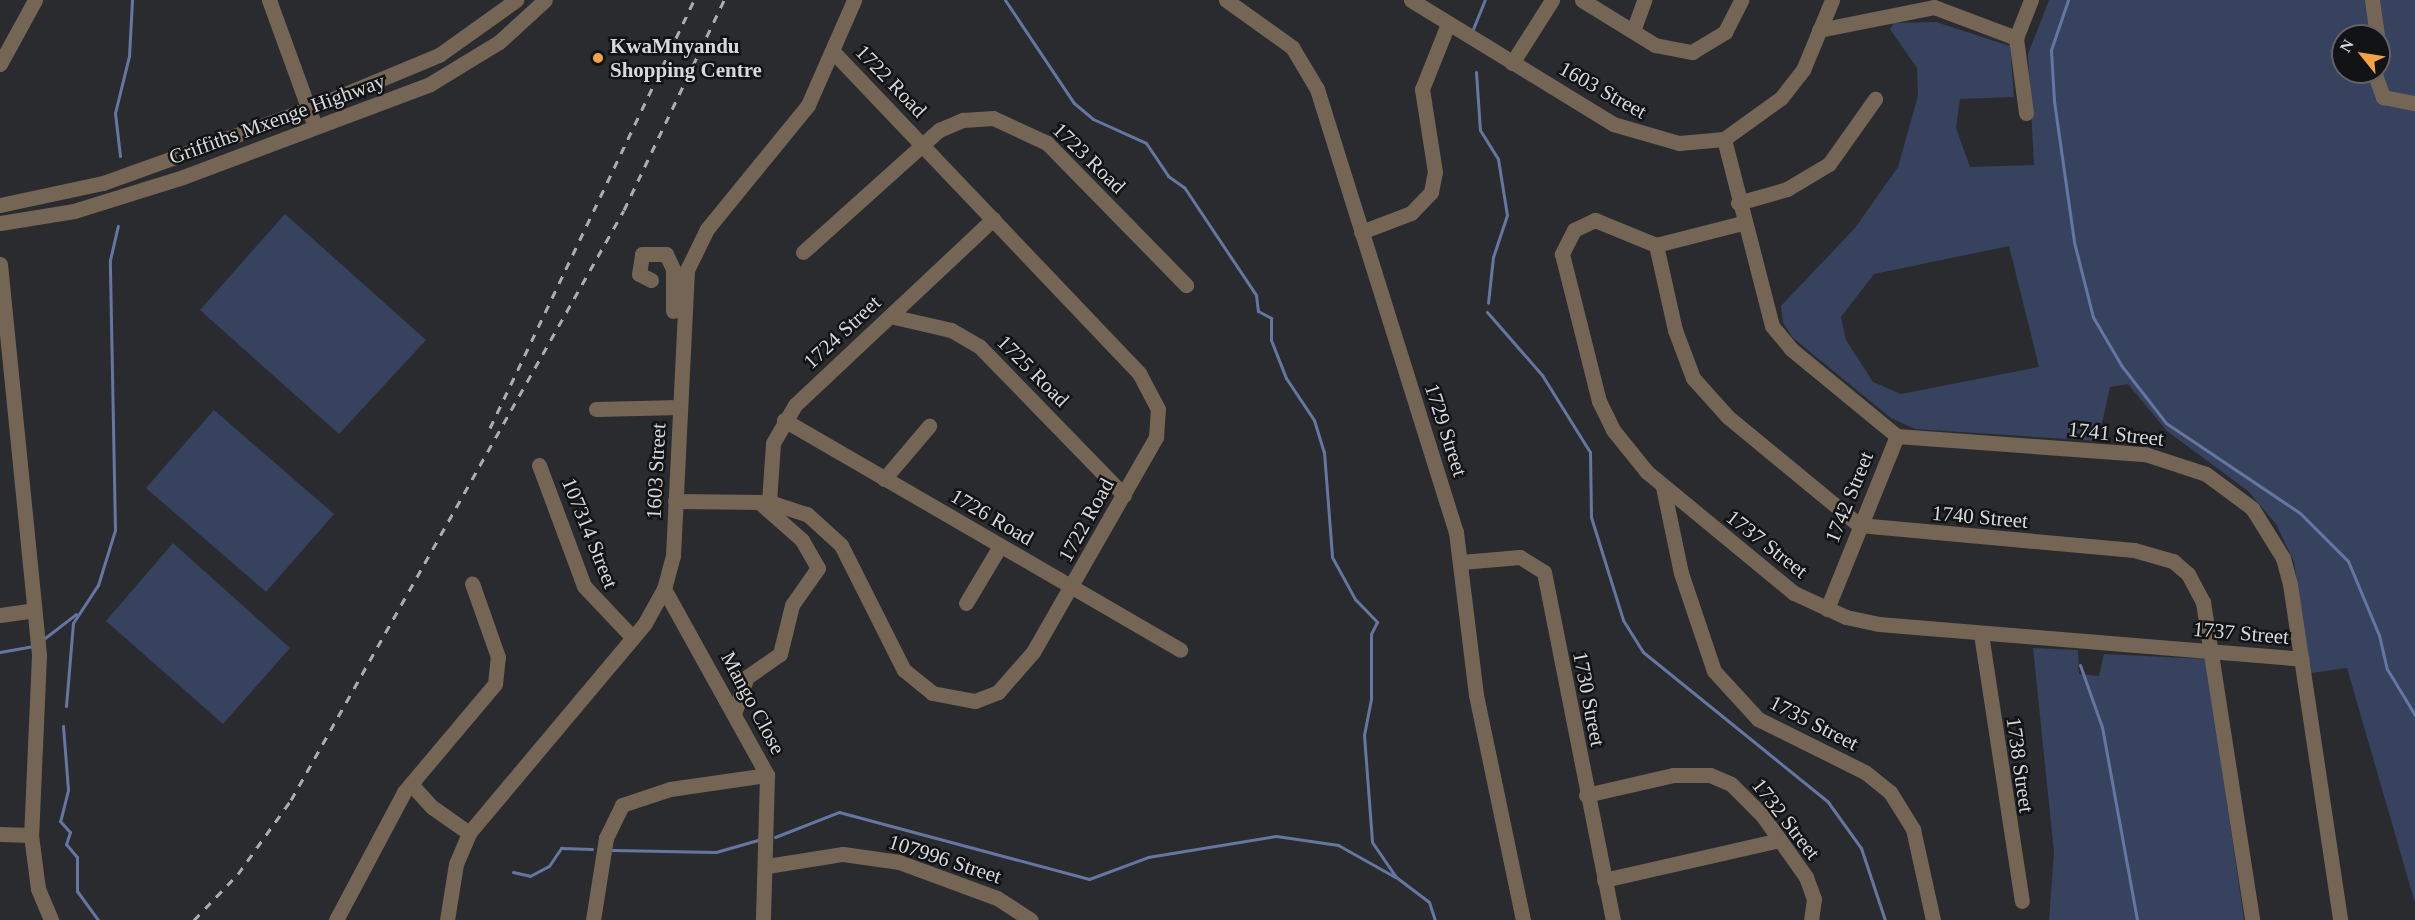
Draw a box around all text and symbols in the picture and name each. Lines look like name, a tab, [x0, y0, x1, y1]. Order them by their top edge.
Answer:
north arrow	[2331, 24, 2391, 84]
place label: KwaMnyandu Shopping Centre	[610, 33, 762, 83]
text: N	[2336, 36, 2357, 55]
street label: 1722 Road	[850, 39, 932, 123]
marker: KwaMnyandu Shopping Centre	[591, 51, 605, 65]
street label: 1603 Street	[1555, 56, 1651, 124]
street label: Griffiths Mxenge Highway	[165, 68, 389, 170]
street label: 1723 Road	[1047, 117, 1131, 199]
street label: 1724 Street	[798, 290, 886, 374]
street label: 1725 Road	[992, 330, 1074, 412]
street label: 1729 Street	[1419, 380, 1473, 480]
street label: 1741 Street	[2067, 416, 2165, 452]
street label: 1603 Street	[641, 422, 671, 520]
street label: 1742 Street	[1819, 448, 1879, 546]
street label: 107314 Street	[556, 474, 624, 592]
street label: 1722 Road	[1053, 474, 1119, 566]
street label: 1726 Road	[946, 483, 1038, 551]
street label: 1740 Street	[1931, 500, 2029, 534]
street label: 1737 Street	[1721, 504, 1813, 584]
street label: 1737 Street	[2192, 616, 2290, 650]
street label: Mango Close	[715, 647, 791, 759]
street label: 1730 Street	[1567, 649, 1611, 749]
street label: 1735 Street	[1765, 690, 1863, 756]
street label: 1738 Street	[2001, 716, 2039, 814]
street label: 1732 Street	[1746, 773, 1826, 865]
street label: 107996 Street	[885, 829, 1005, 889]

